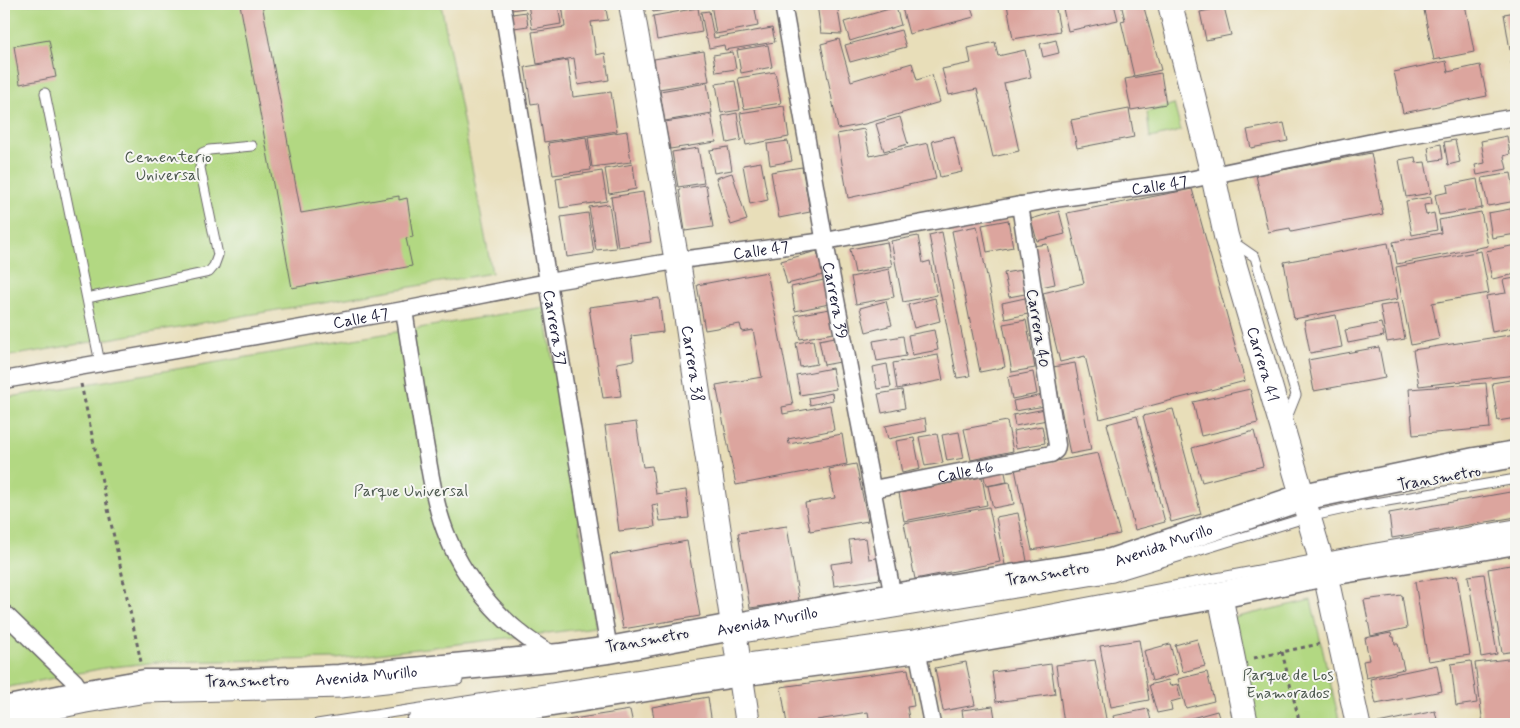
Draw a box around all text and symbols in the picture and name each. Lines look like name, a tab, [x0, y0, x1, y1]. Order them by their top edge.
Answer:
park label: Cementerio Universal	[124, 147, 212, 186]
street label: Calle 47	[1130, 172, 1190, 200]
street label: Calle 47	[732, 237, 790, 265]
street label: Carrera 39	[817, 260, 852, 341]
street label: Carrera 40	[1021, 287, 1054, 369]
street label: Carrera 37	[538, 288, 571, 367]
street label: Calle 47	[331, 304, 390, 334]
street label: Carrera 38	[676, 324, 708, 403]
street label: Carrera 41	[1241, 324, 1283, 404]
street label: Calle 46	[936, 457, 996, 488]
street label: Transmetro	[1396, 461, 1483, 496]
park label: Parque Universal	[354, 481, 468, 502]
street label: Avenida Murillo	[1112, 519, 1216, 572]
street label: Transmetro	[1004, 557, 1091, 591]
street label: Avenida Murillo	[715, 602, 820, 642]
street label: Transmetro	[604, 623, 691, 658]
street label: Avenida Murillo	[315, 662, 419, 691]
park label: Parque de Los Enamorados	[1242, 665, 1334, 704]
street label: Transmetro	[205, 670, 290, 693]

